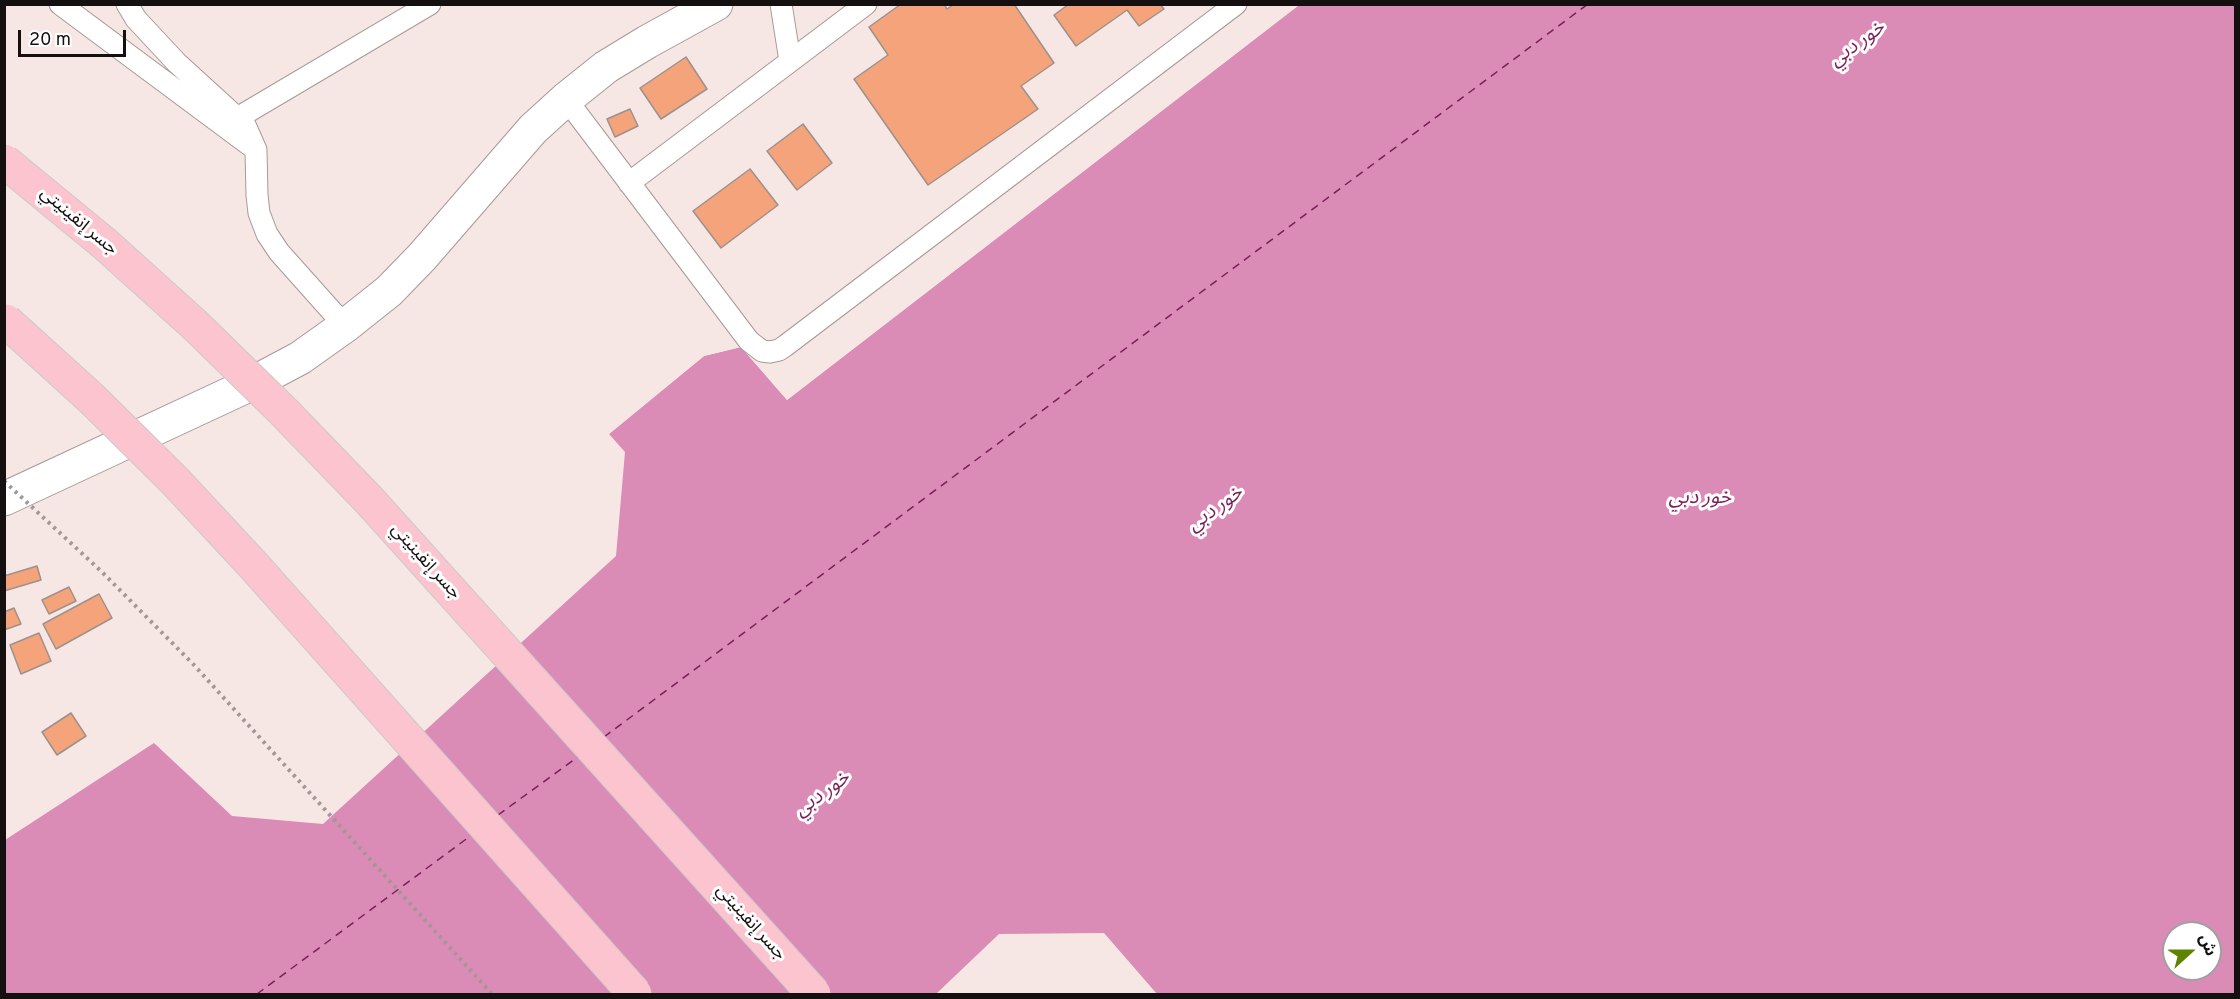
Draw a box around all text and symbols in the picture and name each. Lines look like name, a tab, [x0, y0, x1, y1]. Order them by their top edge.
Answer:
water label: خور دبي	[1826, 17, 1890, 73]
scale bar	[21, 18, 129, 56]
text: 20 m	[29, 29, 71, 52]
street label: جسر إنفينيتي	[35, 183, 121, 261]
water label: خور دبي	[1184, 482, 1248, 538]
water label: خور دبي	[1669, 487, 1731, 511]
street label: جسر إنفينيتي	[385, 520, 465, 604]
water label: خور دبي	[791, 767, 855, 823]
street label: جسر إنفينيتي	[710, 881, 790, 965]
north arrow	[2162, 921, 2222, 981]
text: ش	[2194, 931, 2220, 959]

